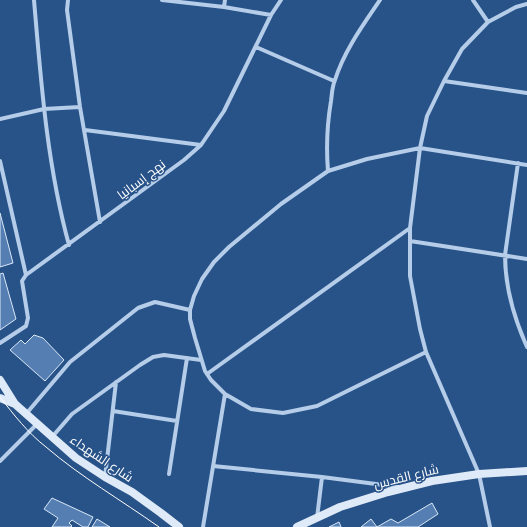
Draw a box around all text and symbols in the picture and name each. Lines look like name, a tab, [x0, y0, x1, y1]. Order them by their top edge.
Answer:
street label: نهج إسبانيا	[114, 156, 169, 203]
street label: شارع الشهداء	[67, 432, 136, 486]
street label: شارع القدس	[372, 461, 440, 493]

